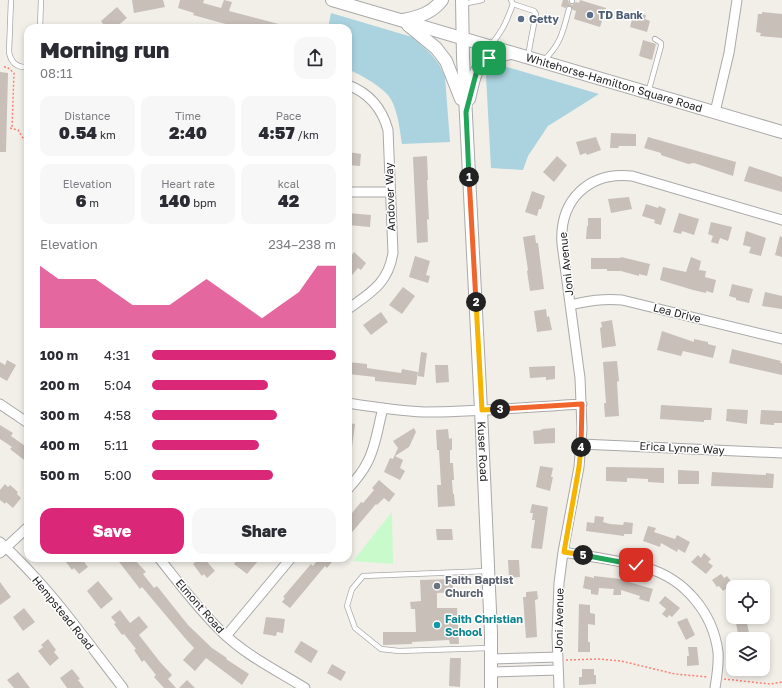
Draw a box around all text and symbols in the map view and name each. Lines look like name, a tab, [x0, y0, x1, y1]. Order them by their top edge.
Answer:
place label: TD Bank	[598, 8, 644, 21]
marker: TD Bank	[585, 10, 595, 20]
place label: Getty	[529, 12, 559, 25]
marker: Getty	[516, 14, 526, 24]
text: Morning run	[40, 36, 169, 63]
button: share	[294, 37, 336, 79]
pin	[472, 41, 506, 75]
icon: arrive	[478, 47, 500, 69]
street label: Whitehorse-Hamilton Square Road	[524, 50, 704, 114]
text: 08:11	[40, 65, 73, 81]
text: Distance	[64, 109, 110, 122]
text: Time	[175, 109, 201, 122]
text: Pace	[276, 109, 302, 122]
text: 0.54	[59, 122, 97, 143]
text: 2:40	[169, 122, 207, 143]
text: 4:57	[258, 122, 295, 143]
text: km	[97, 128, 116, 141]
text: /km	[295, 128, 319, 141]
street label: Andover Way	[382, 162, 397, 232]
pin: 1	[459, 167, 479, 187]
text: 1	[466, 170, 472, 183]
text: Elevation	[63, 177, 112, 190]
text: Heart rate	[161, 177, 215, 190]
text: kcal	[278, 177, 300, 190]
text: 6	[76, 190, 87, 211]
text: 140	[159, 190, 190, 211]
text: 42	[278, 190, 299, 211]
text: m	[87, 196, 99, 209]
text: bpm	[190, 196, 217, 209]
street label: Joni Avenue	[556, 232, 575, 297]
text: Elevation	[40, 236, 98, 252]
text: 234–238 m	[268, 236, 336, 252]
pin: 2	[466, 292, 486, 312]
text: 2	[473, 295, 479, 308]
street label: Lea Drive	[652, 300, 702, 325]
text: 100 m	[40, 347, 78, 363]
text: 4:31	[104, 347, 130, 363]
text: 200 m	[40, 377, 79, 393]
text: 5:04	[104, 377, 131, 393]
pin: 3	[490, 399, 510, 419]
text: 3	[497, 402, 503, 415]
text: 300 m	[40, 407, 79, 423]
text: 4:58	[104, 407, 131, 423]
street label: Kuser Road	[476, 421, 491, 482]
text: 400 m	[40, 437, 80, 453]
text: 5:11	[104, 437, 128, 453]
pin: 4	[571, 437, 591, 457]
street label: Erica Lynne Way	[639, 439, 725, 456]
text: 4	[578, 440, 584, 453]
text: 500 m	[40, 467, 79, 483]
text: 5:00	[104, 467, 132, 483]
button: Save	[40, 508, 184, 554]
button: Share	[192, 508, 336, 554]
pin: 5	[573, 545, 593, 565]
text: 5	[580, 548, 586, 561]
pin	[619, 548, 653, 582]
icon: check	[625, 554, 647, 576]
street label: Hempstead Road	[30, 573, 97, 652]
place label: Faith Baptist Church	[445, 573, 514, 599]
street label: Elmont Road	[173, 576, 227, 635]
map controls	[726, 580, 770, 676]
button: locate	[726, 580, 770, 624]
marker: Faith Baptist Church	[432, 581, 442, 591]
street label: Joni Avenue	[551, 588, 566, 652]
place label: Faith Christian School	[445, 612, 523, 638]
marker: Faith Christian School	[432, 620, 442, 630]
button: layers	[726, 632, 770, 676]

